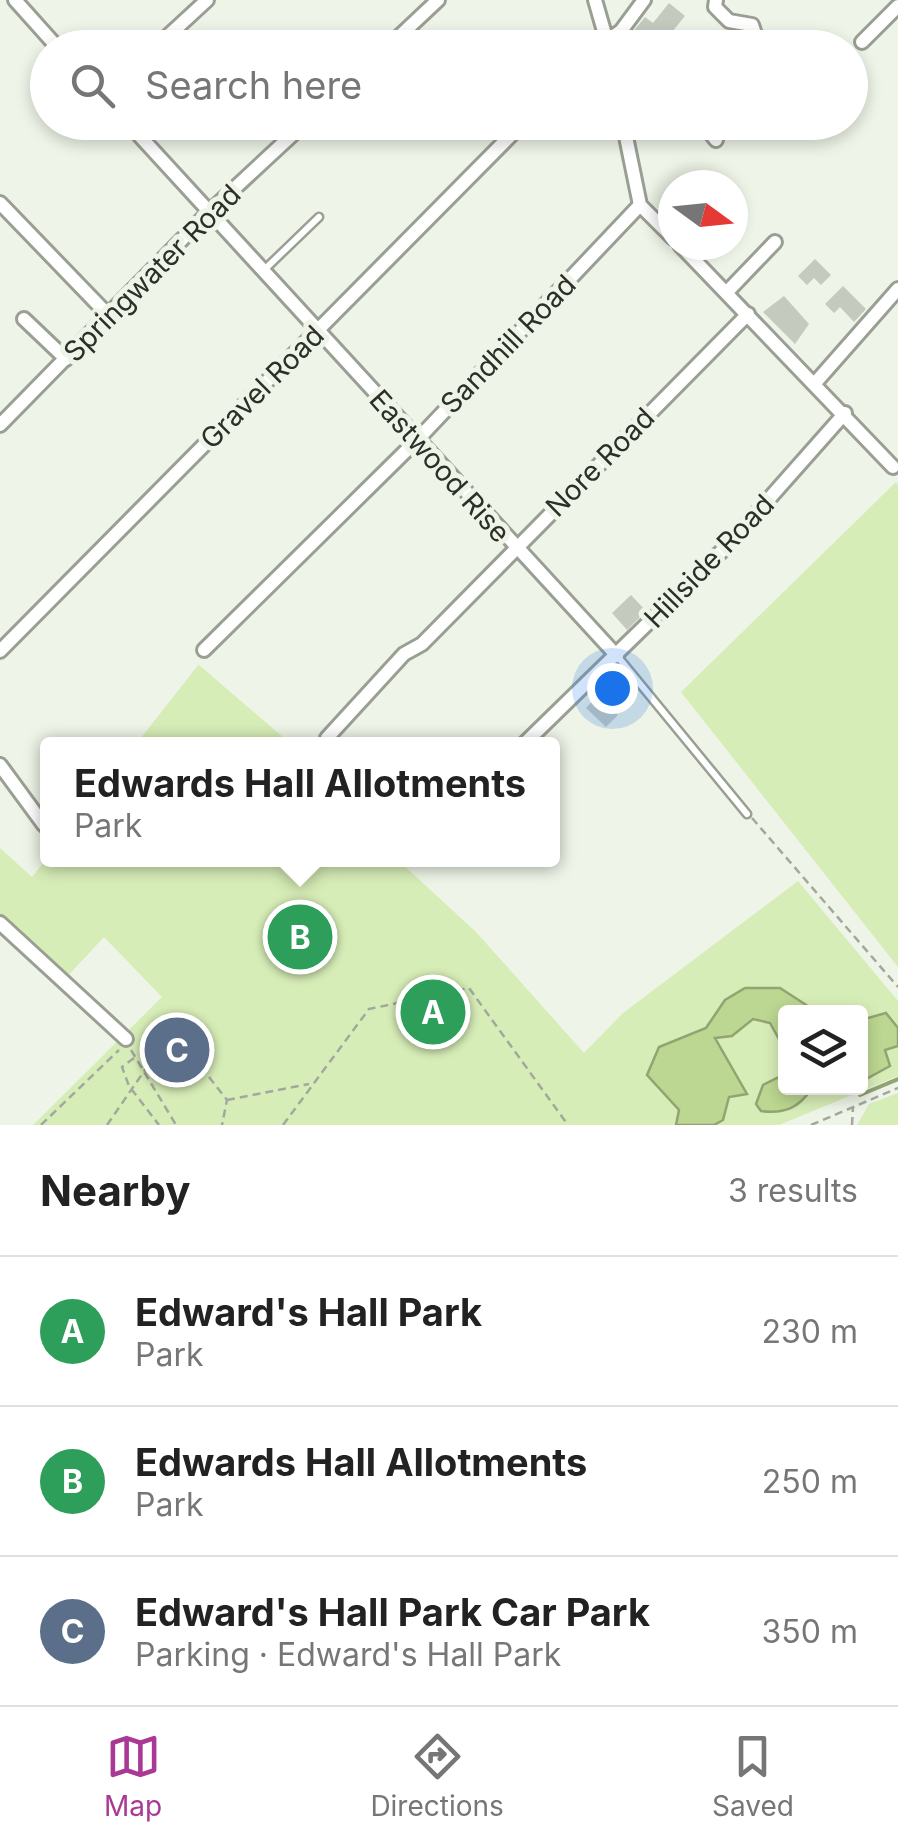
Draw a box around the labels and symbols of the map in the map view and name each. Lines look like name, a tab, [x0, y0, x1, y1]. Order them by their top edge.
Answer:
north arrow	[658, 170, 748, 260]
street label: Springwater Road	[56, 177, 248, 369]
street label: Sandhill Road	[433, 268, 583, 420]
street label: Gravel Road	[193, 318, 331, 456]
street label: Eastwood Rise	[363, 383, 517, 549]
street label: Nore Road	[539, 401, 661, 523]
street label: Hillside Road	[637, 487, 781, 635]
your location	[587, 663, 638, 714]
pin: B	[268, 900, 332, 974]
pin: A	[400, 974, 466, 1050]
pin: C	[144, 1012, 210, 1088]

